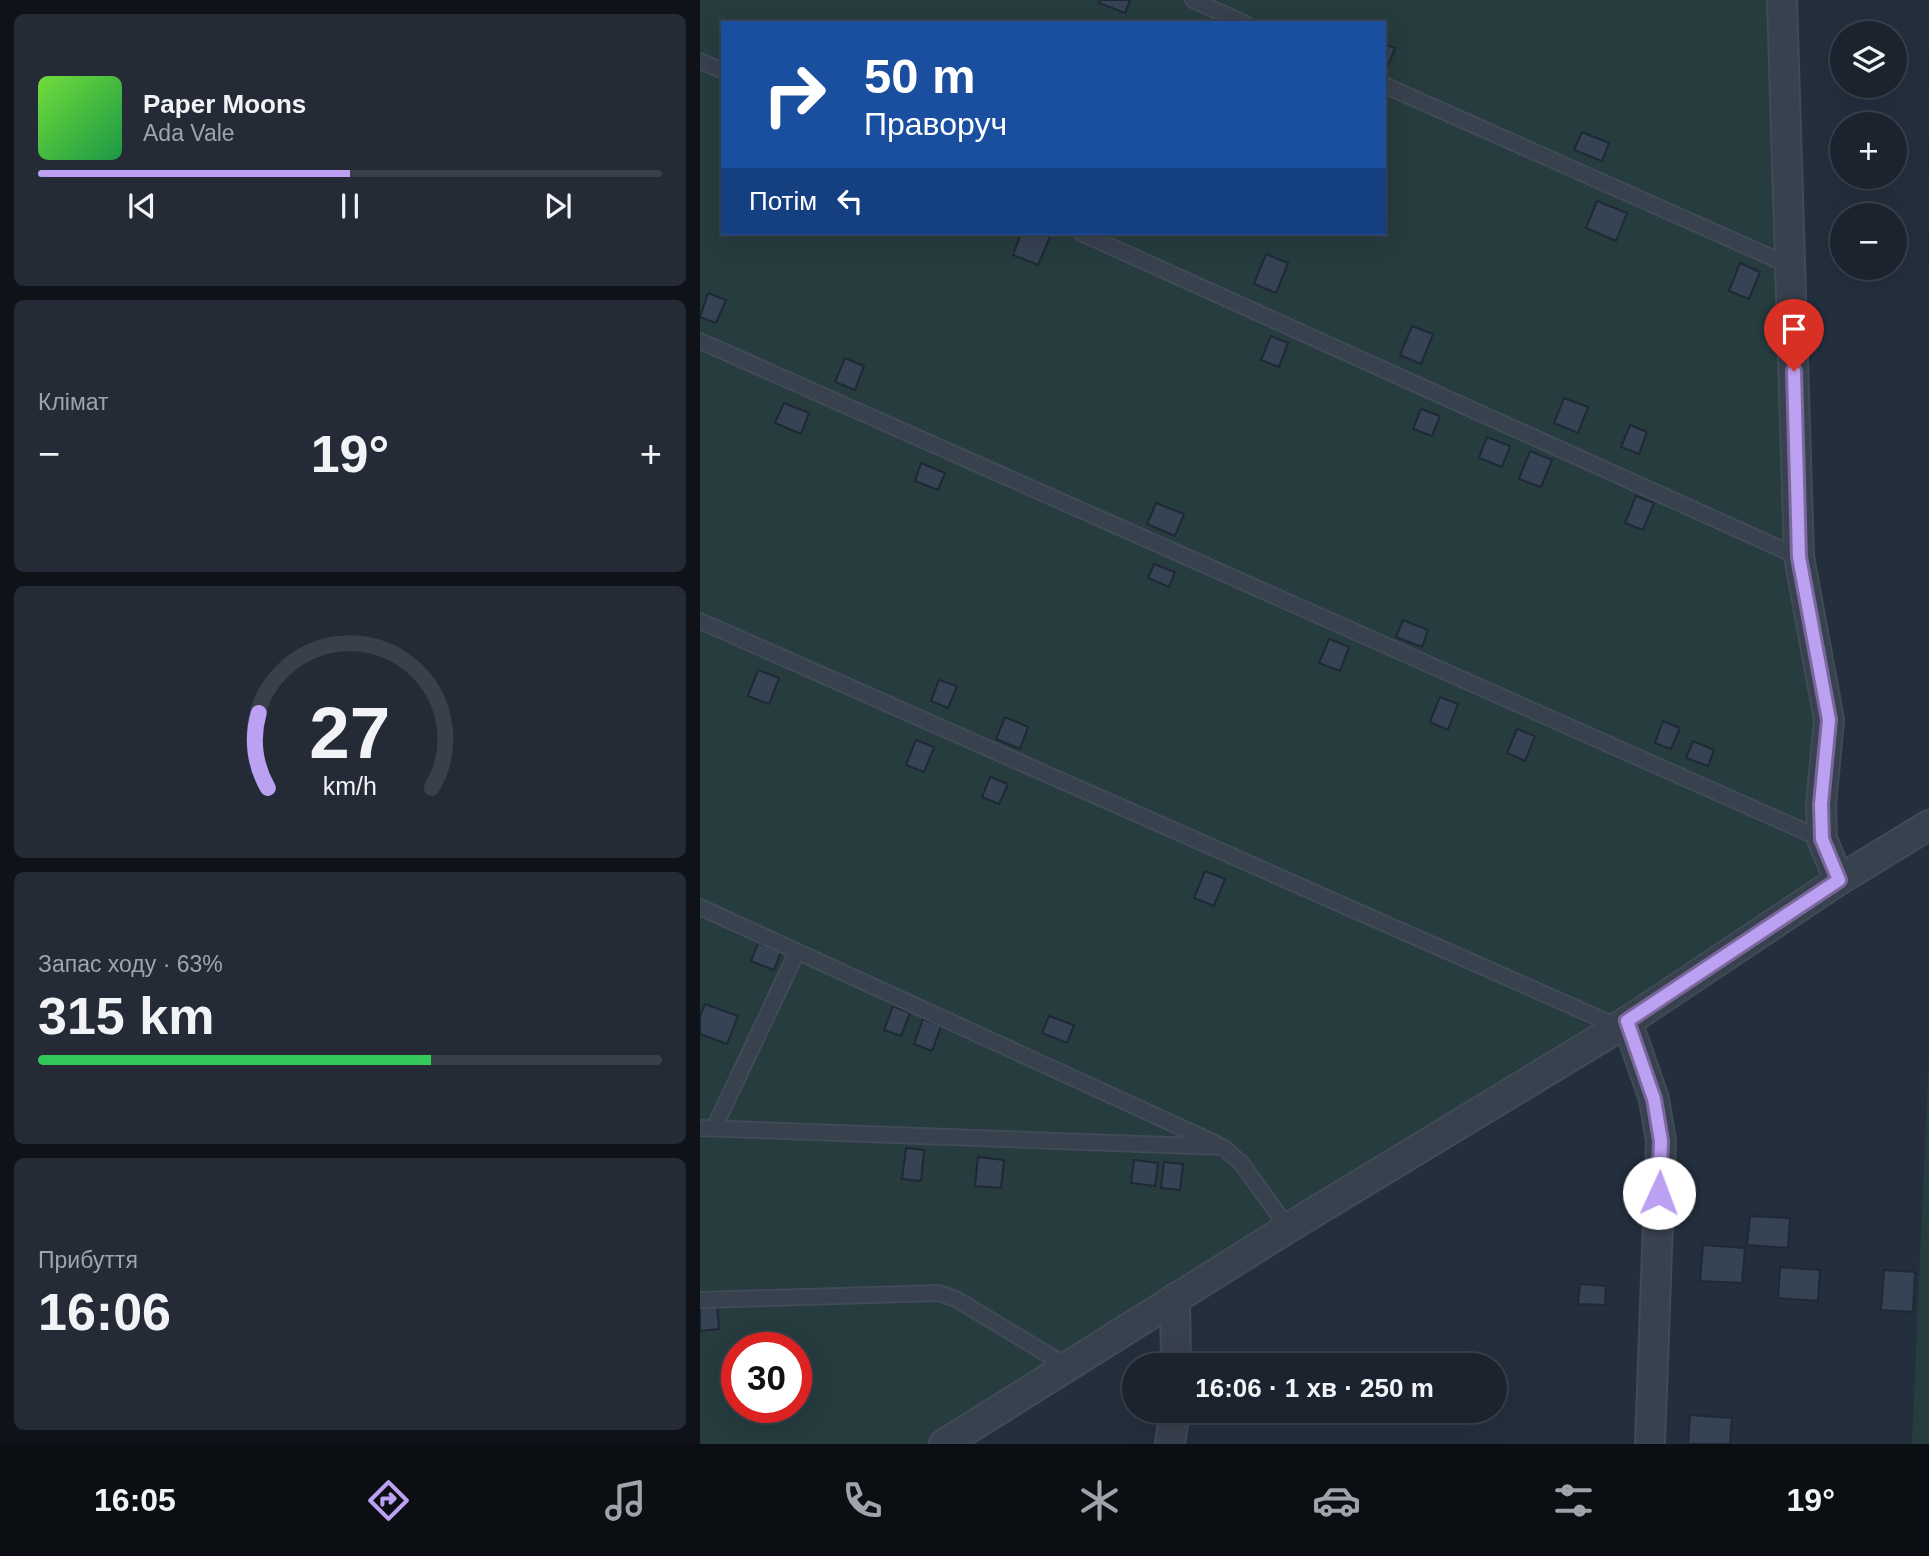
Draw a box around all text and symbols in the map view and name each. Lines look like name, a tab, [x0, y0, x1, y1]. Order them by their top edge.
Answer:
map controls	[1830, 21, 1907, 280]
button: layers	[1830, 21, 1907, 98]
icon: right	[749, 49, 840, 140]
text: 50 m	[864, 49, 976, 103]
text: Paper Moons	[143, 89, 306, 119]
text: Праворуч	[864, 106, 1007, 142]
button: +	[1830, 112, 1907, 189]
text: Ada Vale	[143, 120, 235, 146]
icon: left	[831, 182, 869, 220]
text: Потім	[749, 186, 817, 216]
icon: previous	[123, 187, 161, 225]
icon: pause	[331, 187, 369, 225]
icon: next	[539, 187, 577, 225]
button: −	[1830, 203, 1907, 280]
pin	[1764, 299, 1824, 371]
icon: arrive	[1775, 310, 1813, 348]
text: Клімат	[38, 389, 109, 415]
text: 19°	[311, 425, 389, 483]
text: −	[38, 433, 60, 475]
text: +	[640, 433, 662, 475]
text: 27	[310, 692, 390, 773]
text: km/h	[323, 772, 377, 800]
text: Запас ходу · 63%	[38, 951, 223, 977]
text: 315 km	[38, 987, 214, 1045]
position arrow	[1622, 1156, 1696, 1230]
text: Прибуття	[38, 1247, 138, 1273]
text: 16:06	[38, 1283, 171, 1341]
speed limit sign: 30	[721, 1332, 812, 1423]
text: 16:06 · 1 хв · 250 m	[1195, 1373, 1434, 1403]
icon: directions	[364, 1476, 413, 1525]
icon: music	[601, 1476, 650, 1525]
icon: phone	[838, 1476, 887, 1525]
icon: climate	[1075, 1476, 1124, 1525]
icon: car	[1312, 1476, 1361, 1525]
icon: filters	[1549, 1476, 1598, 1525]
text: 16:05	[94, 1482, 176, 1518]
text: 19°	[1787, 1482, 1835, 1518]

